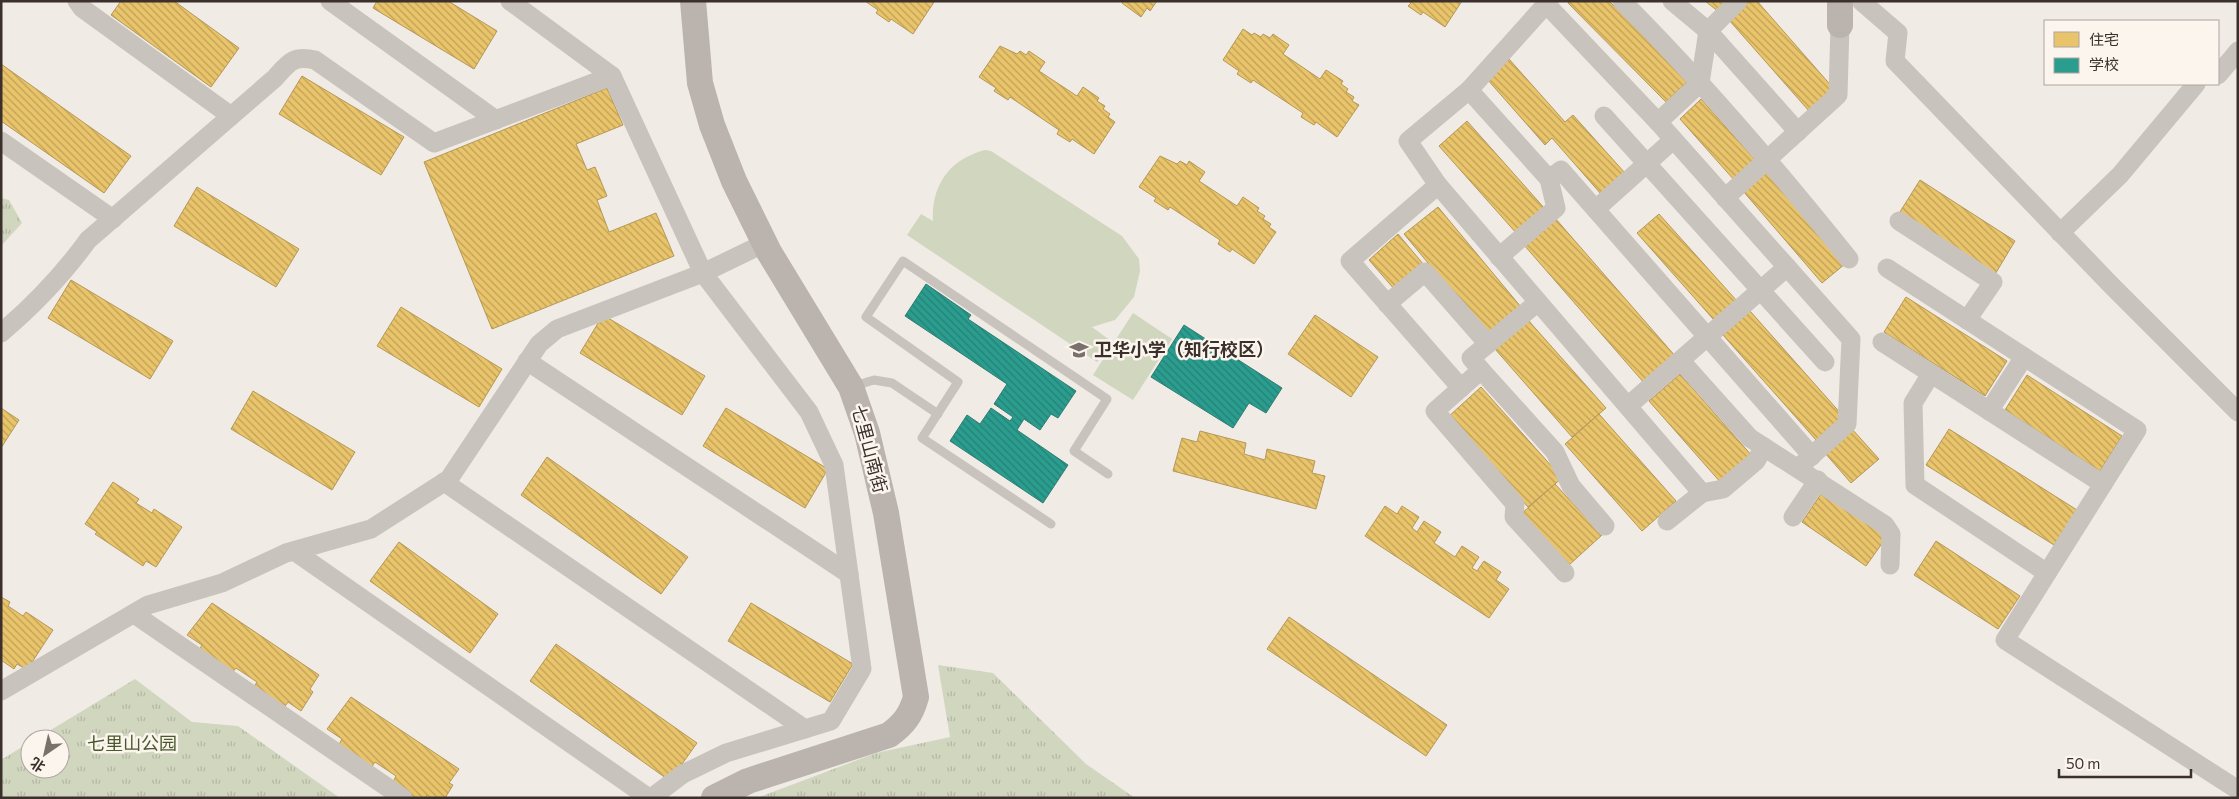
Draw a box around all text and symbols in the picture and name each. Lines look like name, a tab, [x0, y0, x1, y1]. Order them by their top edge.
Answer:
legend	[2044, 20, 2219, 85]
text: 住宅	[2089, 30, 2119, 48]
text: 学校	[2089, 55, 2119, 73]
place label: 卫华小学（知行校区）	[1094, 338, 1274, 360]
school or university icon: 卫华小学（知行校区）	[1068, 339, 1090, 361]
street label: 七里山南街	[848, 402, 892, 495]
north arrow	[20, 729, 70, 779]
park label: 七里山公园	[87, 732, 177, 754]
scale bar	[2059, 746, 2192, 778]
text: 北	[27, 754, 48, 776]
text: 50 m	[2066, 754, 2100, 772]

